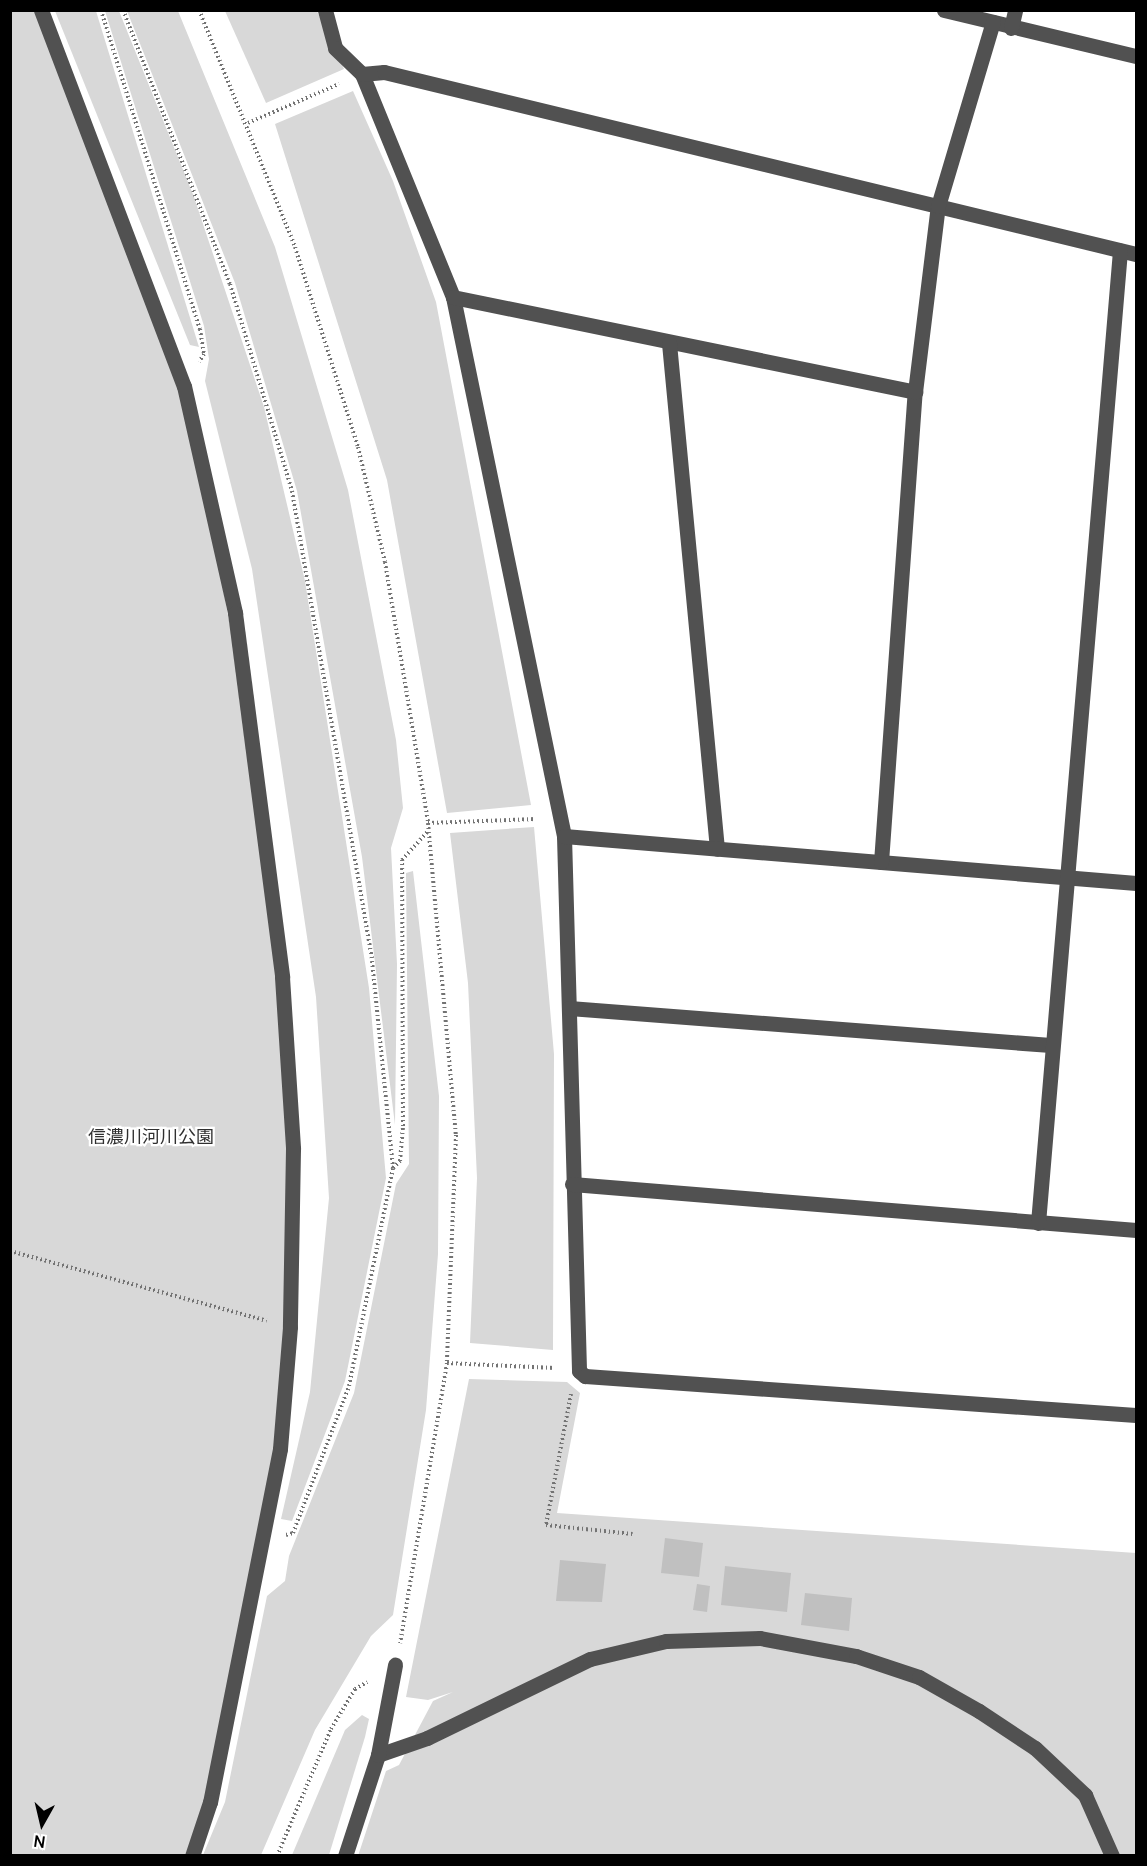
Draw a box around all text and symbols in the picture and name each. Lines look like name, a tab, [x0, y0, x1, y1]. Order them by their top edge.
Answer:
park label: 信濃川河川公園	[88, 1125, 214, 1147]
north arrow	[12, 1794, 72, 1854]
text: N	[32, 1830, 47, 1854]

